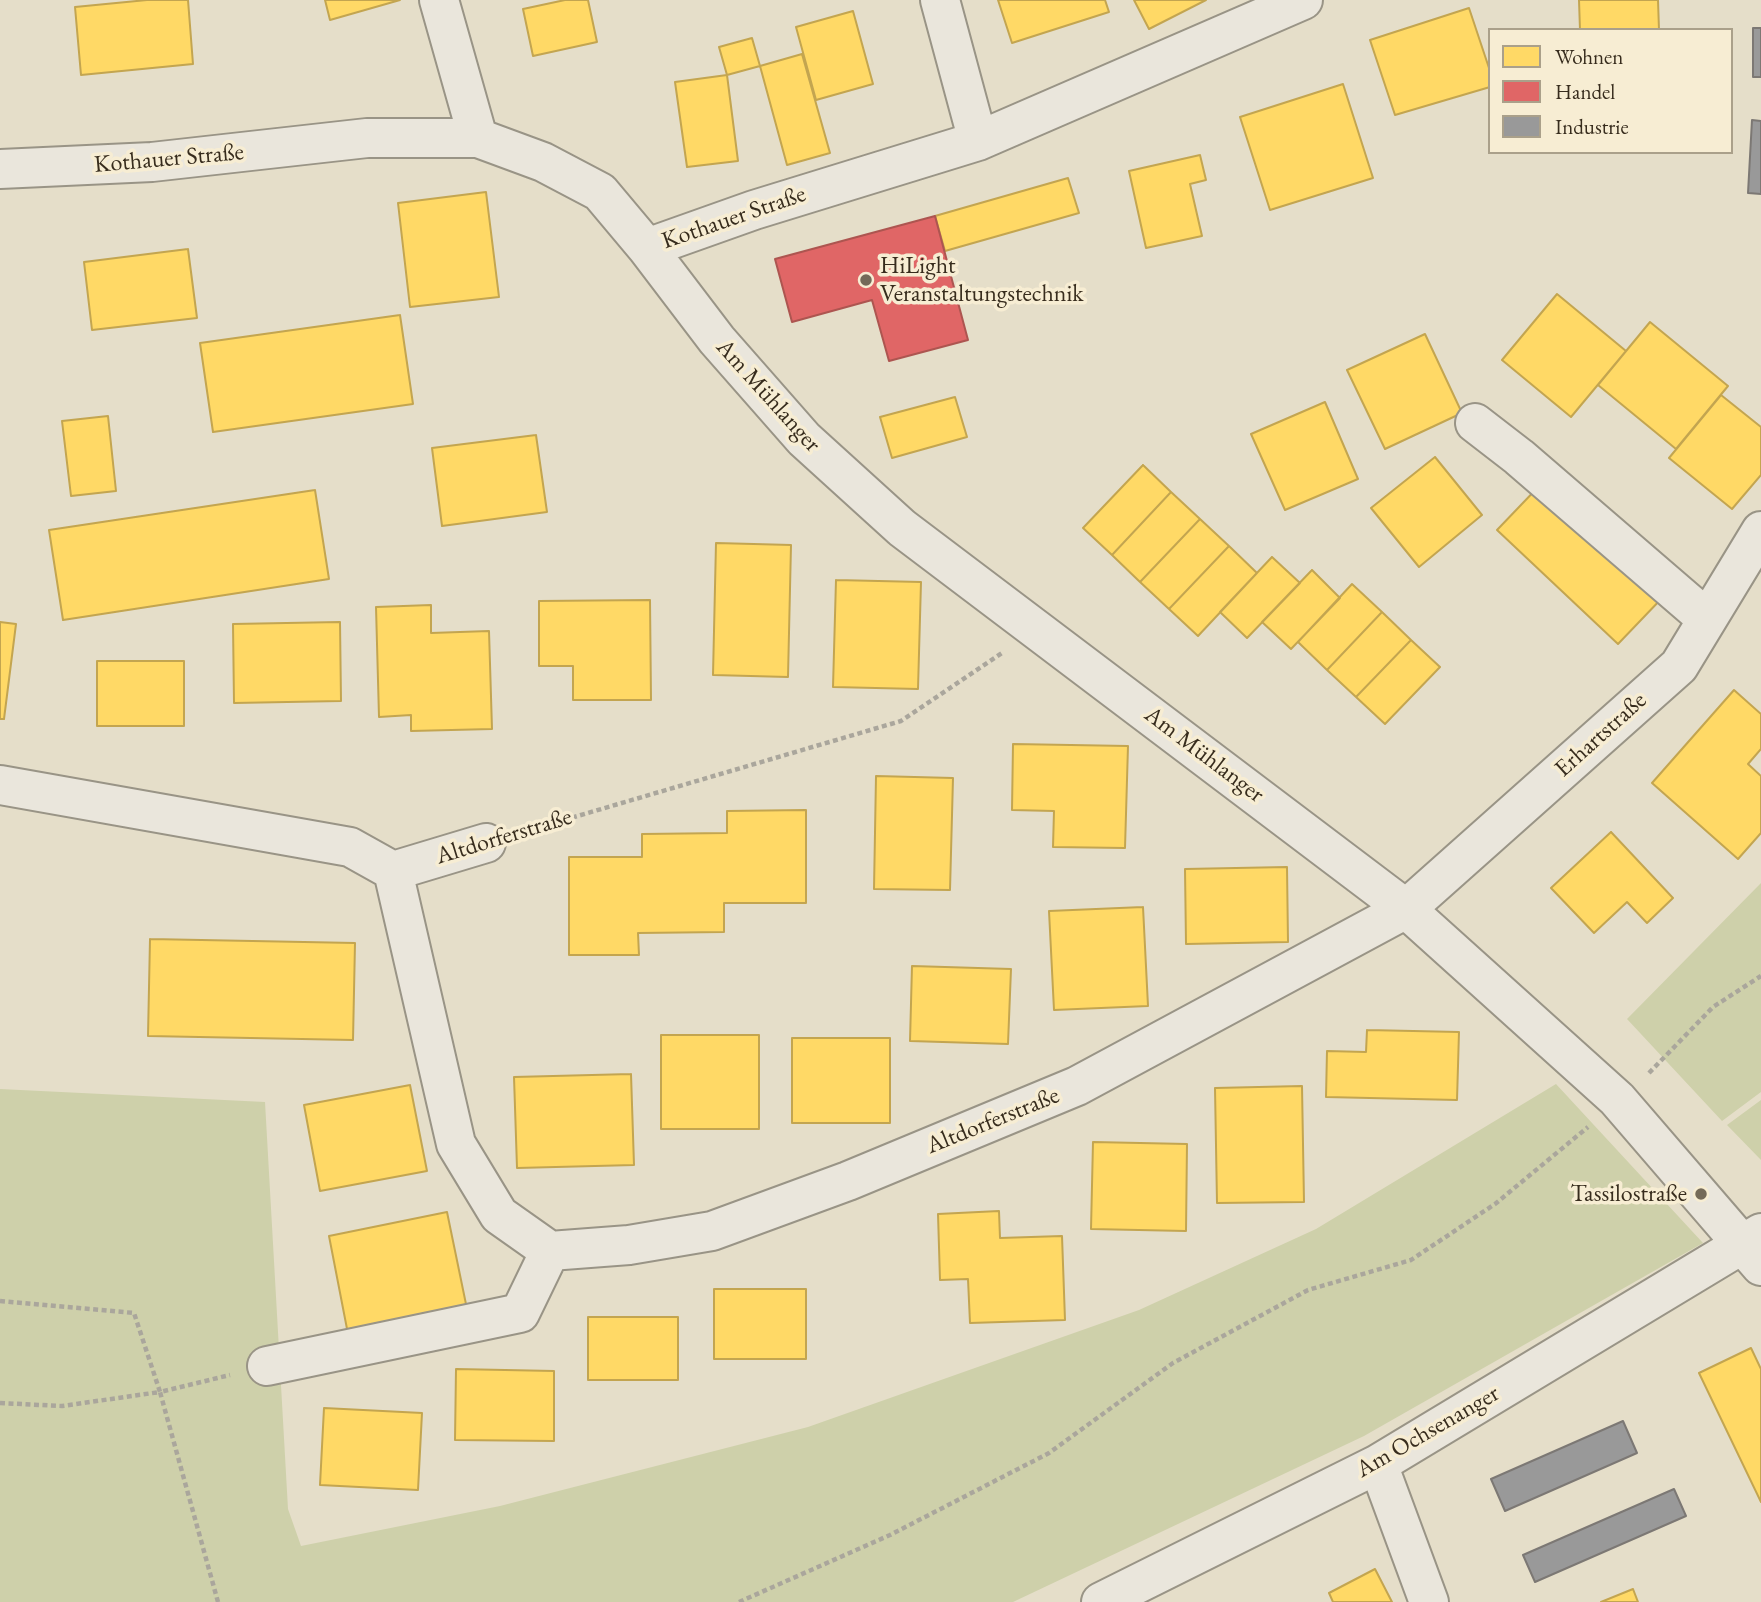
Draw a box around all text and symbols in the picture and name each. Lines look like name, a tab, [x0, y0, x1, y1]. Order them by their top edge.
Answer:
legend	[1488, 28, 1733, 154]
text: Wohnen	[1555, 43, 1623, 70]
text: Handel	[1555, 78, 1615, 105]
text: Industrie	[1555, 113, 1629, 140]
street label: Kothauer Straße	[93, 138, 245, 180]
street label: Kothauer Straße	[658, 180, 810, 256]
place label: HiLight Veranstaltungstechnik	[880, 252, 1084, 308]
marker: HiLight Veranstaltungstechnik	[858, 272, 874, 288]
street label: Am Mühlanger	[710, 333, 826, 459]
street label: Erhartstraße	[1549, 686, 1653, 784]
street label: Am Mühlanger	[1138, 701, 1270, 809]
street label: Altdorferstraße	[433, 803, 575, 871]
street label: Altdorferstraße	[922, 1081, 1064, 1161]
place label: Tassilostraße	[1571, 1180, 1687, 1208]
marker: Tassilostraße	[1693, 1186, 1709, 1202]
street label: Am Ochsenanger	[1351, 1379, 1505, 1485]

